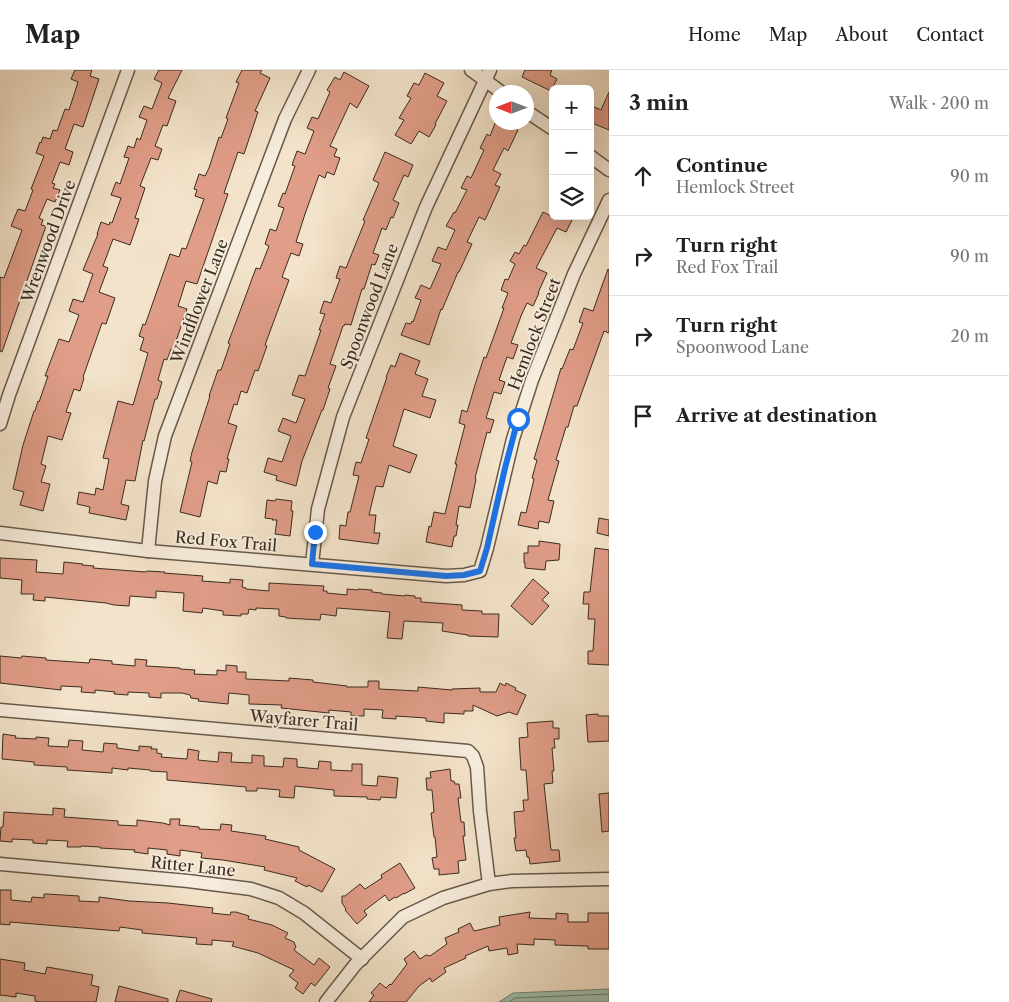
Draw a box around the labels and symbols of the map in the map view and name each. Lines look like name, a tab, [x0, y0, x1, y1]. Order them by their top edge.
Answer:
north arrow	[489, 85, 534, 130]
street label: Wrenwood Drive	[16, 177, 80, 306]
street label: Windflower Lane	[166, 236, 232, 367]
street label: Spoonwood Lane	[336, 240, 402, 372]
street label: Hemlock Street	[503, 275, 565, 393]
route start	[507, 408, 530, 431]
route end	[304, 521, 327, 544]
street label: Red Fox Trail	[174, 527, 278, 555]
street label: Wayfarer Trail	[248, 705, 359, 735]
street label: Ritter Lane	[149, 852, 237, 880]

